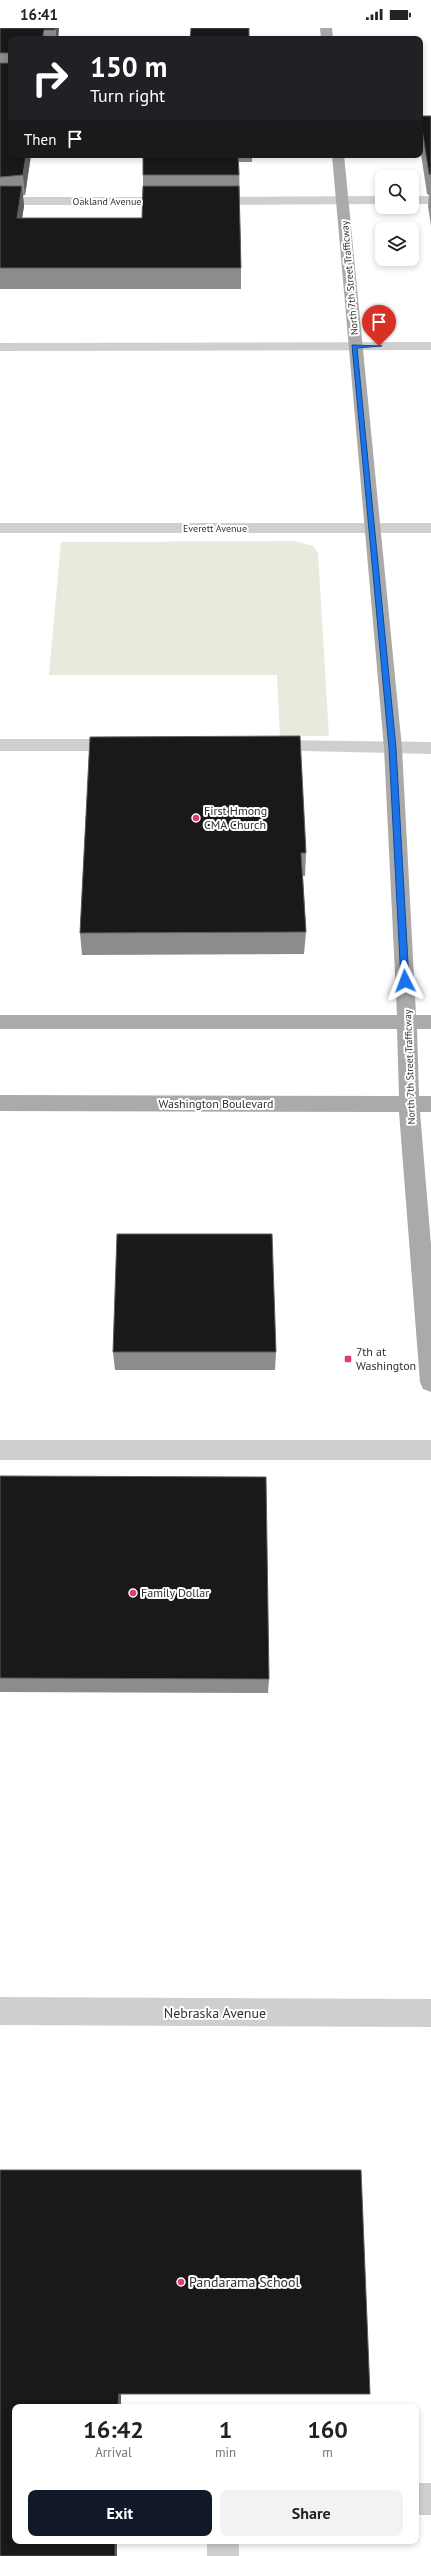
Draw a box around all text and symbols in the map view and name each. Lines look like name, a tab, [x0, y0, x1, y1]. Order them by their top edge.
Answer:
text: 16:41	[20, 5, 58, 24]
text: 150 m	[90, 48, 167, 85]
icon: right	[24, 52, 76, 104]
text: Turn right	[90, 84, 165, 107]
icon: arrive	[64, 128, 86, 150]
text: Then	[24, 130, 56, 149]
map controls	[375, 170, 419, 266]
button: search	[375, 170, 419, 214]
street label: Oakland Avenue	[73, 195, 141, 208]
street label: North 7th Street Trafficway	[338, 220, 361, 336]
button: layers	[375, 222, 419, 266]
pin	[362, 305, 396, 346]
icon: arrive	[368, 311, 390, 333]
street label: Everett Avenue	[183, 522, 247, 535]
place label: First Hmong CMA Church	[204, 803, 267, 832]
marker: First Hmong CMA Church	[191, 813, 201, 823]
position arrow	[384, 960, 426, 1002]
street label: North 7th Street Trafficway	[401, 1009, 418, 1125]
street label: Washington Boulevard	[159, 1096, 273, 1111]
place label: 7th at Washington	[356, 1344, 416, 1373]
marker: 7th at Washington	[343, 1354, 353, 1364]
place label: Family Dollar	[141, 1585, 209, 1600]
marker: Family Dollar	[128, 1588, 138, 1598]
street label: Nebraska Avenue	[164, 2004, 266, 2022]
place label: Pandarama School	[189, 2273, 300, 2291]
marker: Pandarama School	[176, 2277, 186, 2287]
text: 16:42	[83, 2414, 144, 2445]
text: 1	[219, 2414, 232, 2445]
text: 160	[307, 2414, 348, 2445]
text: Arrival	[95, 2444, 132, 2461]
text: min	[215, 2444, 236, 2461]
text: m	[322, 2444, 333, 2461]
button: Exit	[28, 2490, 212, 2536]
button: Share	[220, 2490, 403, 2536]

